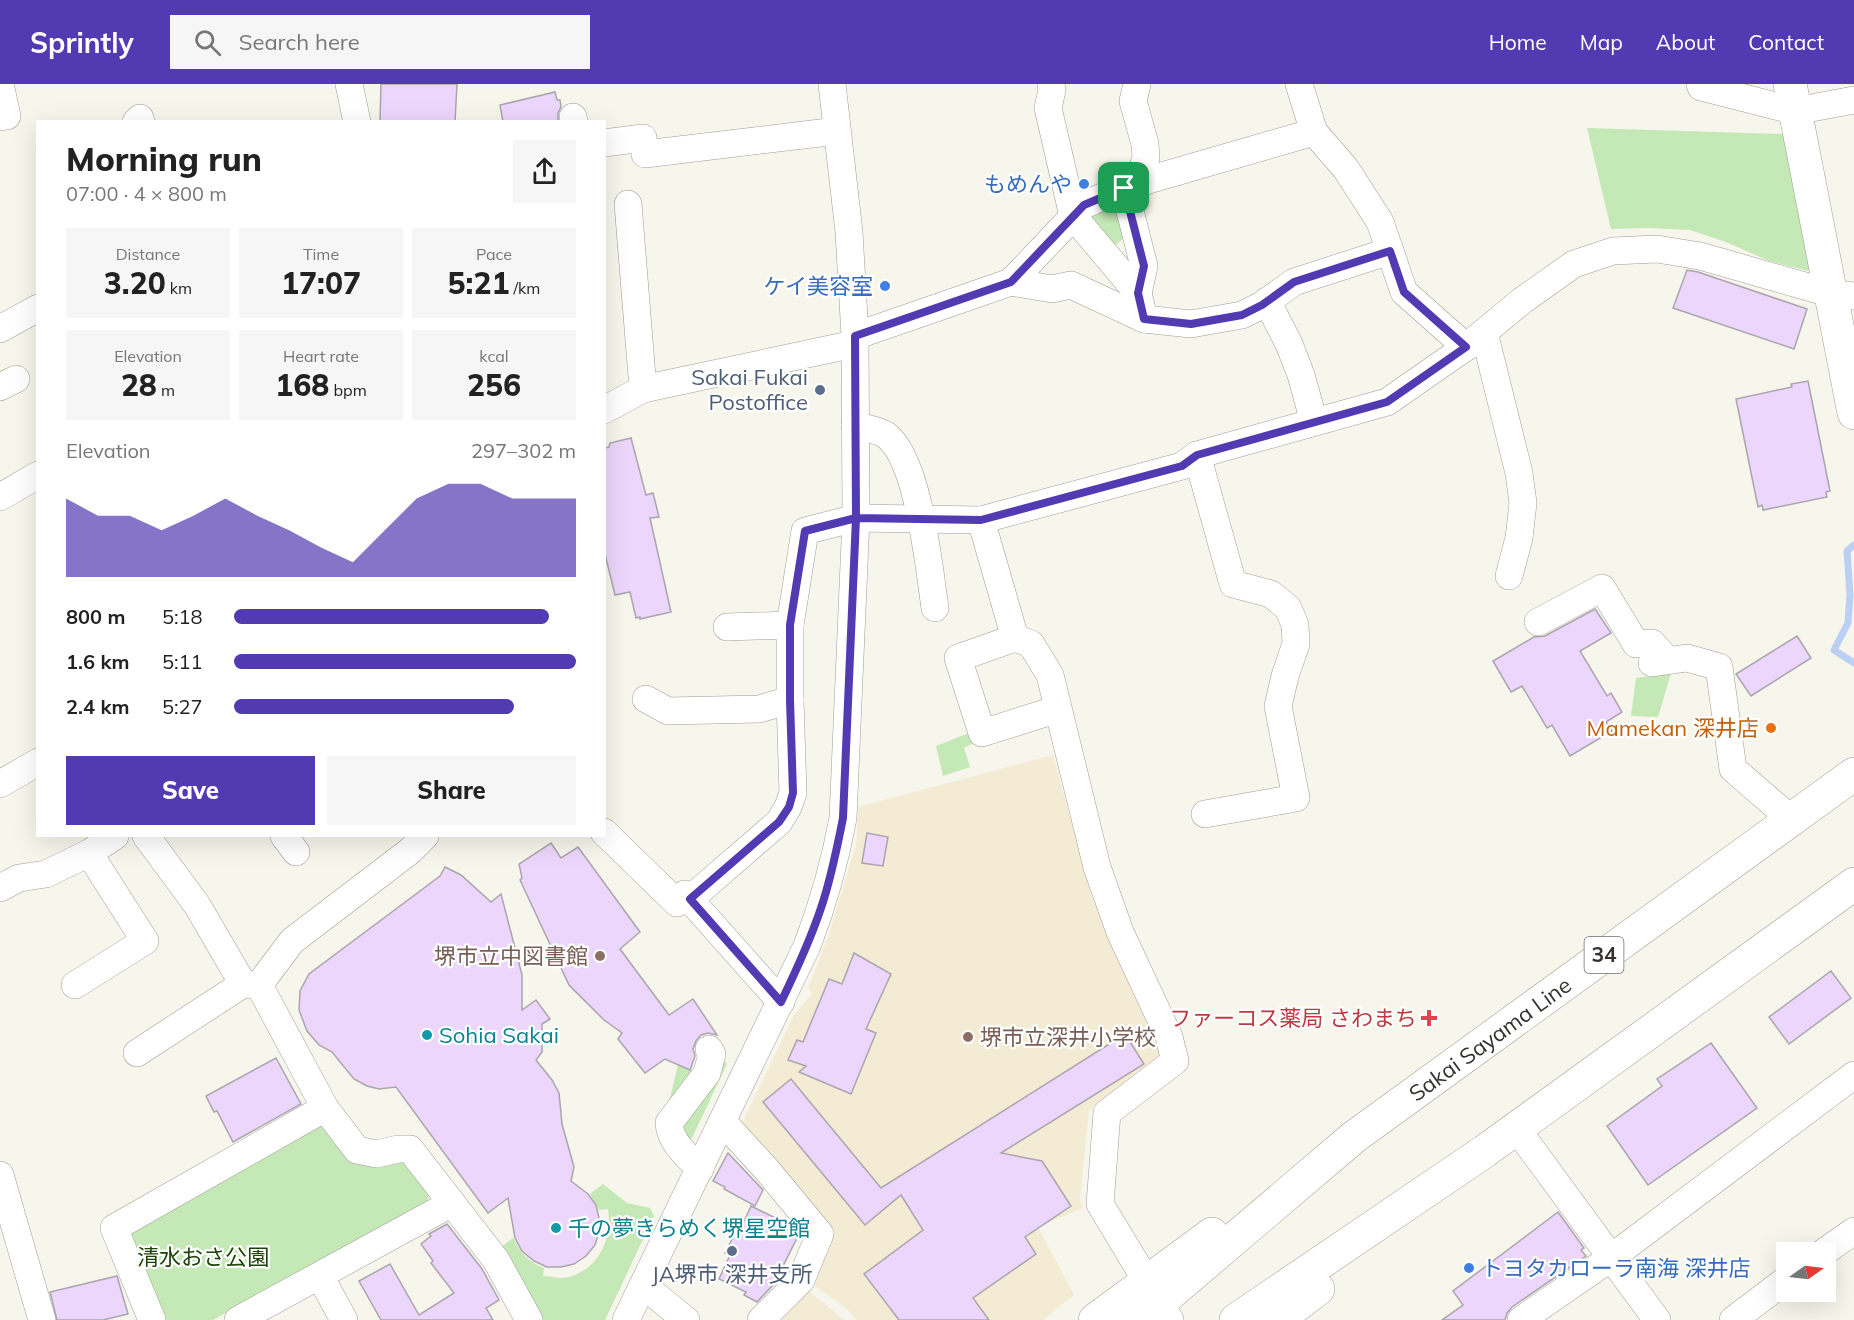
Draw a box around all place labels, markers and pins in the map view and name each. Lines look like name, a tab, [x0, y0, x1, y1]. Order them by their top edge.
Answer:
pin	[1098, 162, 1149, 213]
place label: もめんや	[984, 170, 1072, 198]
marker: もめんや	[1077, 177, 1091, 191]
place label: ケイ美容室	[763, 272, 873, 300]
marker: ケイ美容室	[878, 279, 892, 293]
place label: Sakai Fukai Postoffice	[691, 363, 808, 416]
marker: Sakai Fukai Postoffice	[813, 383, 827, 397]
place label: Mamekan 深井店	[1587, 714, 1759, 742]
marker: Mamekan 深井店	[1764, 721, 1778, 735]
place label: 堺市立中図書館	[434, 942, 588, 970]
marker: 堺市立中図書館	[593, 949, 607, 963]
place label: ファーコス薬局 さわまち	[1169, 1004, 1417, 1032]
marker: ファーコス薬局 さわまち	[1422, 1011, 1436, 1025]
place label: Sohia Sakai	[439, 1021, 559, 1049]
place label: 堺市立深井小学校	[980, 1023, 1156, 1051]
marker: Sohia Sakai	[420, 1028, 434, 1042]
marker: 堺市立深井小学校	[961, 1030, 975, 1044]
place label: 千の夢きらめく堺星空館	[568, 1214, 810, 1242]
marker: 千の夢きらめく堺星空館	[549, 1221, 563, 1235]
marker: JA堺市 深井支所	[725, 1244, 739, 1258]
place label: トヨタカローラ南海 深井店	[1481, 1254, 1751, 1282]
place label: JA堺市 深井支所	[651, 1260, 813, 1288]
marker: トヨタカローラ南海 深井店	[1462, 1261, 1476, 1275]

